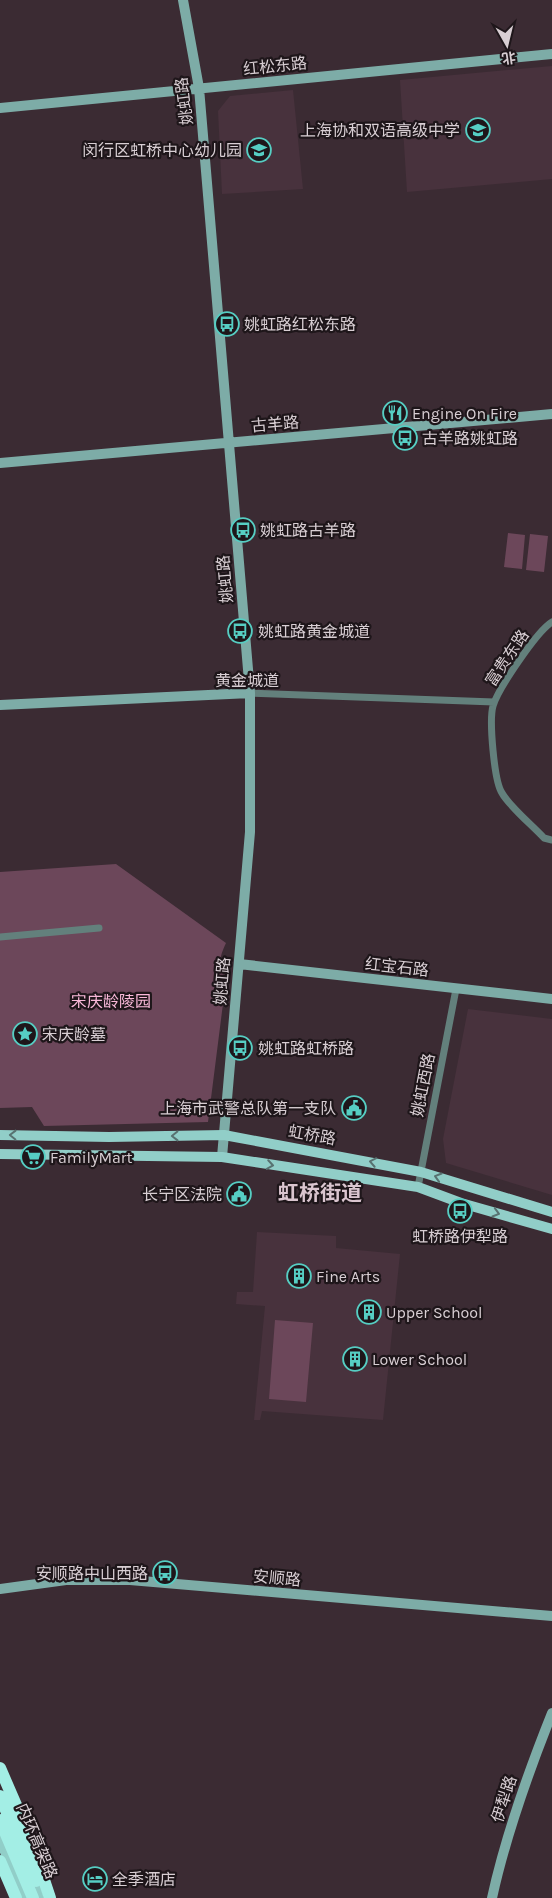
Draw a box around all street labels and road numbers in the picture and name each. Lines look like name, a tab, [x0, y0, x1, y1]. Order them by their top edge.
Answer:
street label: 红松东路	[242, 53, 308, 79]
street label: 姚虹路	[172, 76, 196, 126]
street label: 古羊路	[250, 412, 300, 436]
street label: 姚虹路	[213, 554, 237, 604]
street label: 富贵东路	[481, 626, 533, 690]
street label: 黄金城道	[215, 671, 279, 690]
street label: 红宝石路	[364, 954, 430, 980]
street label: 姚虹路	[210, 956, 234, 1006]
street label: 姚虹西路	[408, 1052, 438, 1118]
street label: 虹桥路	[287, 1121, 337, 1149]
street label: 安顺路	[252, 1566, 302, 1590]
street label: 伊犁路	[488, 1773, 520, 1825]
street label: 内环高架路	[13, 1800, 61, 1882]

